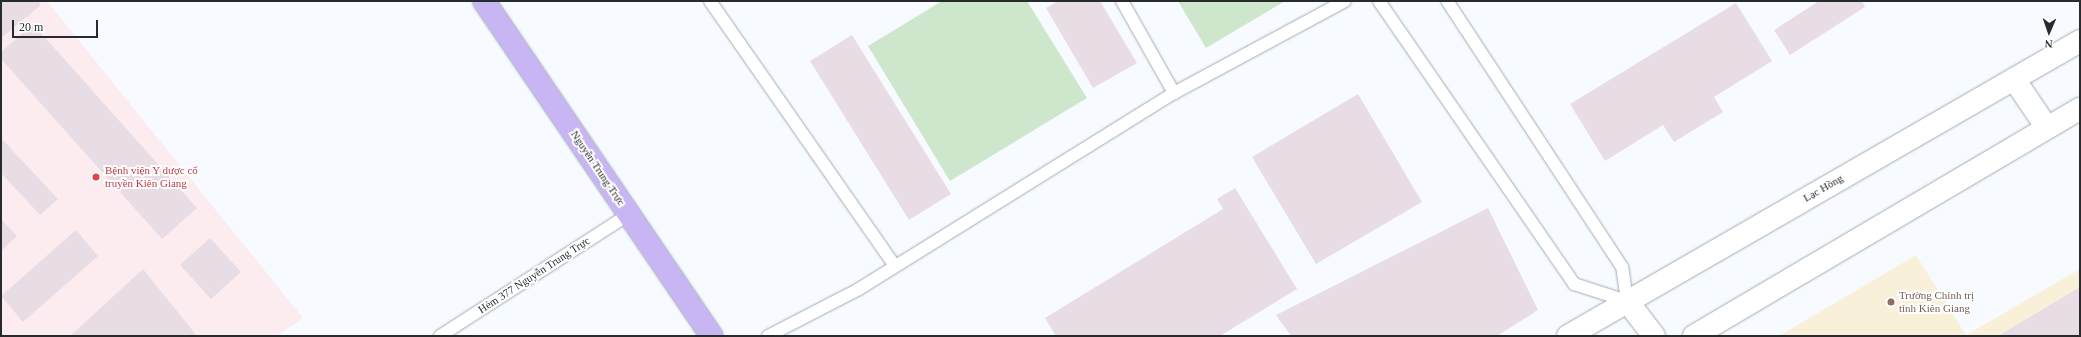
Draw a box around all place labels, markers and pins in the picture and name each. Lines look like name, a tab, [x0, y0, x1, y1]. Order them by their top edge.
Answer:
place label: Bệnh viện Y dược cổ truyền Kiên Giang	[105, 164, 199, 190]
marker: Bệnh viện Y dược cổ truyền Kiên Giang	[90, 171, 102, 183]
place label: Trường Chính trị tỉnh Kiên Giang	[1899, 289, 1974, 315]
marker: Trường Chính trị tỉnh Kiên Giang	[1886, 297, 1896, 307]

